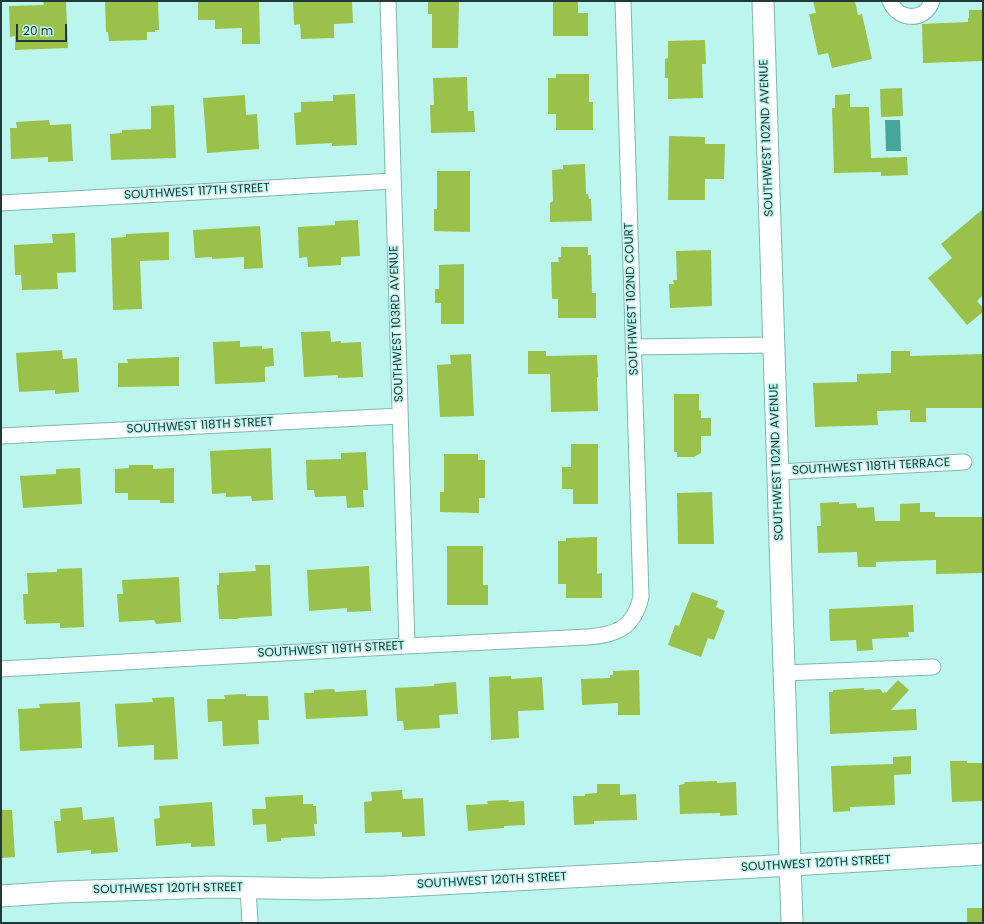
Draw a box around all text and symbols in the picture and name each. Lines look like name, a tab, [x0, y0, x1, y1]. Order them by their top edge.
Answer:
scale bar	[18, 16, 69, 42]
text: 20 m	[23, 22, 53, 39]
street label: SOUTHWEST 102ND AVENUE	[757, 59, 777, 217]
street label: SOUTHWEST 117TH STREET	[124, 181, 270, 203]
street label: SOUTHWEST 102ND COURT	[622, 222, 642, 376]
street label: SOUTHWEST 103RD AVENUE	[387, 246, 407, 402]
street label: SOUTHWEST 102ND AVENUE	[767, 383, 787, 541]
street label: SOUTHWEST 118TH STREET	[126, 415, 274, 437]
street label: SOUTHWEST 118TH TERRACE	[792, 456, 950, 478]
street label: SOUTHWEST 119TH STREET	[257, 639, 405, 661]
street label: SOUTHWEST 120TH STREET	[741, 853, 891, 875]
street label: SOUTHWEST 120TH STREET	[417, 870, 567, 892]
street label: SOUTHWEST 120TH STREET	[93, 880, 243, 898]

